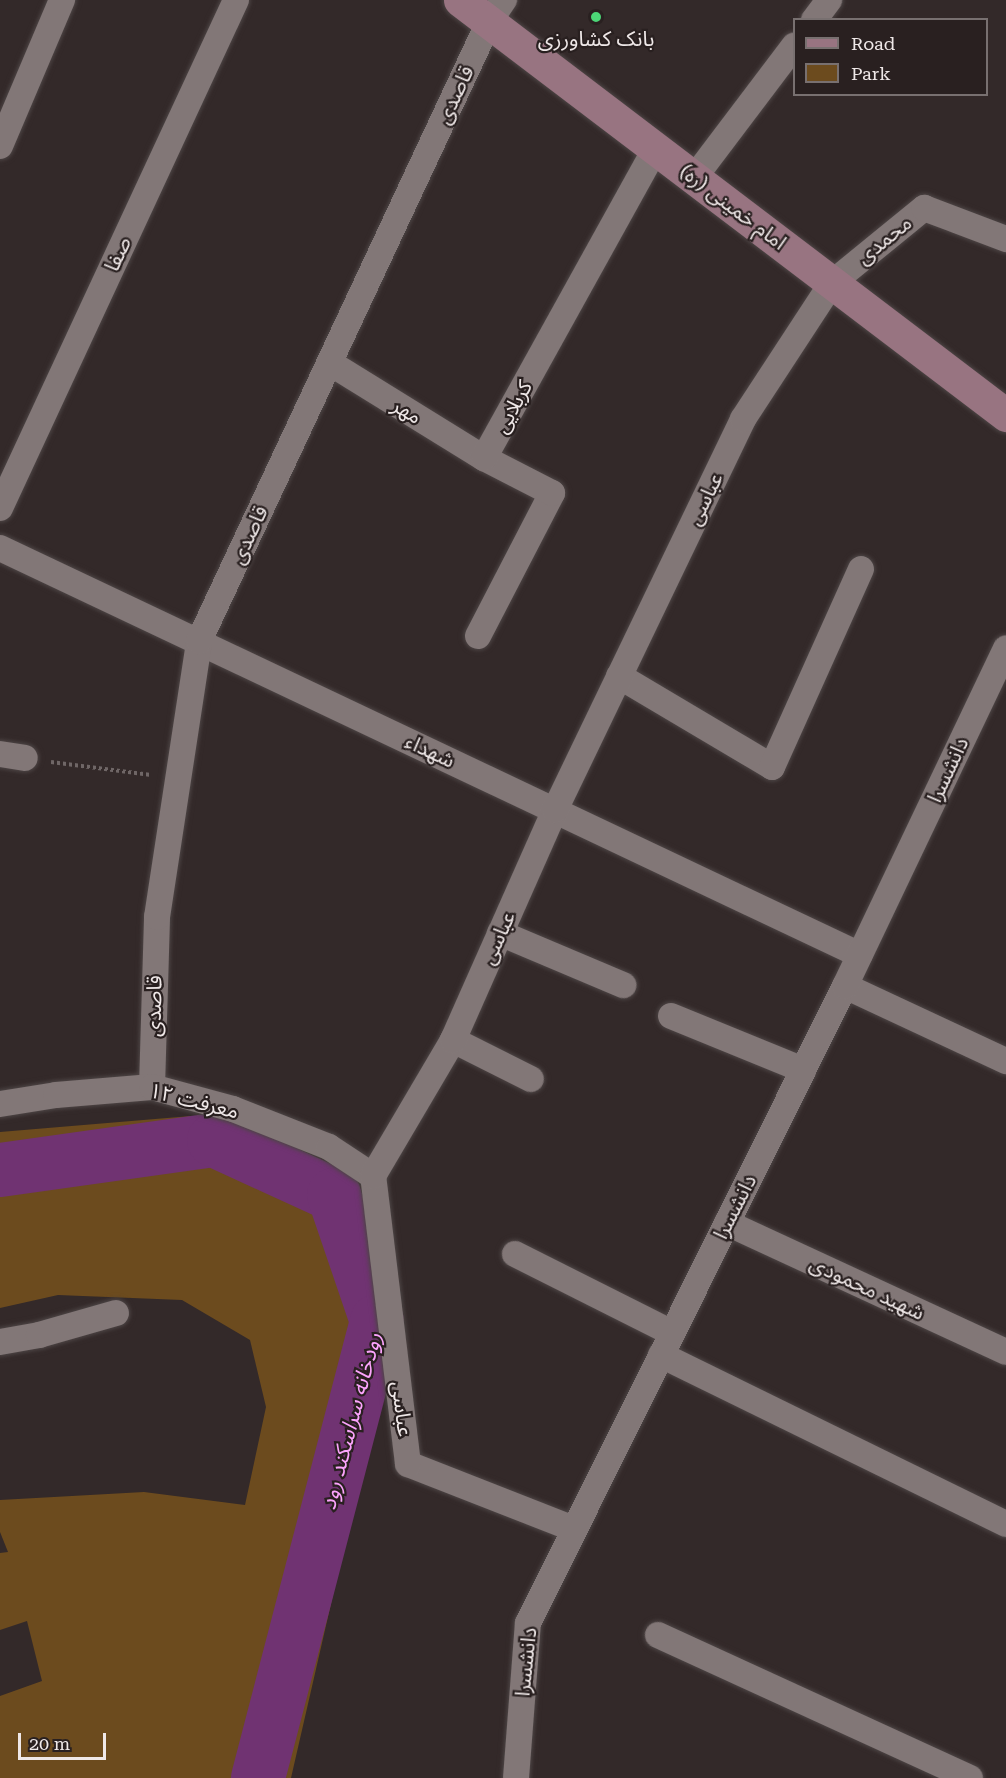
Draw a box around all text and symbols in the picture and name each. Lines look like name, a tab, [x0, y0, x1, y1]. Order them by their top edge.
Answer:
marker: بانک کشاورزی	[589, 10, 603, 24]
legend	[793, 18, 988, 96]
place label: بانک کشاورزی	[538, 26, 654, 52]
text: Road	[851, 33, 895, 54]
street label: قاصدی	[431, 62, 479, 128]
text: Park	[851, 63, 891, 84]
street label: امام خمینی (ره)	[675, 159, 791, 255]
street label: محمدی	[851, 210, 917, 270]
street label: صفا	[99, 233, 137, 275]
street label: کربلایی	[488, 376, 538, 438]
street label: مهر	[388, 392, 426, 430]
street label: عباسی	[681, 468, 729, 530]
street label: قاصدی	[225, 502, 273, 568]
street label: شهداء	[401, 729, 459, 773]
street label: دانشسرا	[922, 733, 974, 807]
street label: عباسی	[475, 907, 521, 969]
street label: قاصدی	[141, 975, 167, 1037]
street label: معرفت ۱۲	[147, 1078, 241, 1124]
street label: دانشسرا	[708, 1170, 762, 1244]
street label: شهید محمودی	[806, 1250, 928, 1326]
water label: رودخانه سراسکند رود	[315, 1330, 387, 1512]
street label: عباسی	[386, 1380, 418, 1438]
street label: دانشسرا	[510, 1626, 542, 1698]
scale bar	[21, 1721, 110, 1759]
text: 20 m	[29, 1733, 70, 1754]

